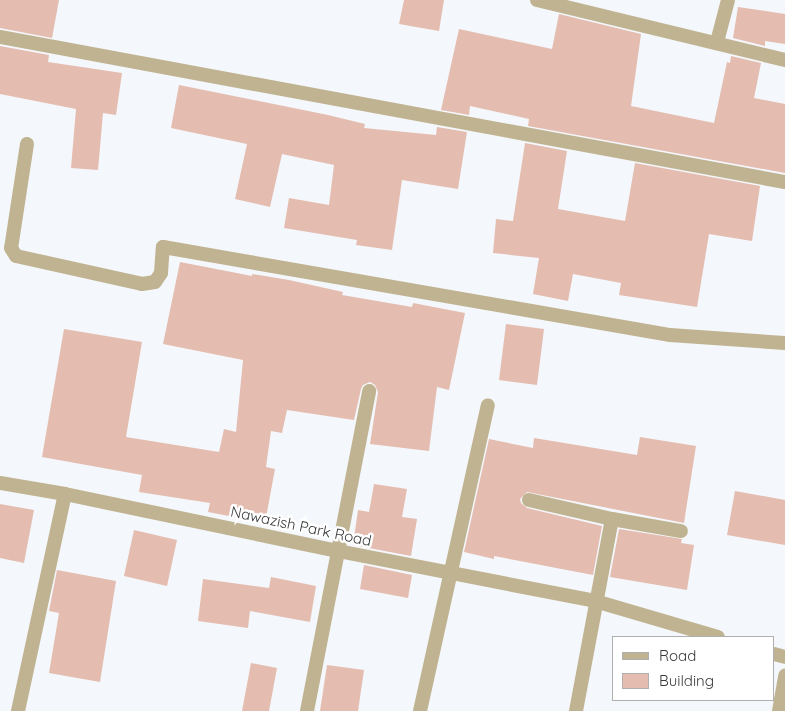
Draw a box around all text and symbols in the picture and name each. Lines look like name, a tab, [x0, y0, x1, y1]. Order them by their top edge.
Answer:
street label: Nawazish Park Road	[229, 502, 373, 550]
legend	[612, 636, 775, 701]
text: Road	[659, 646, 696, 665]
text: Building	[659, 671, 714, 690]

